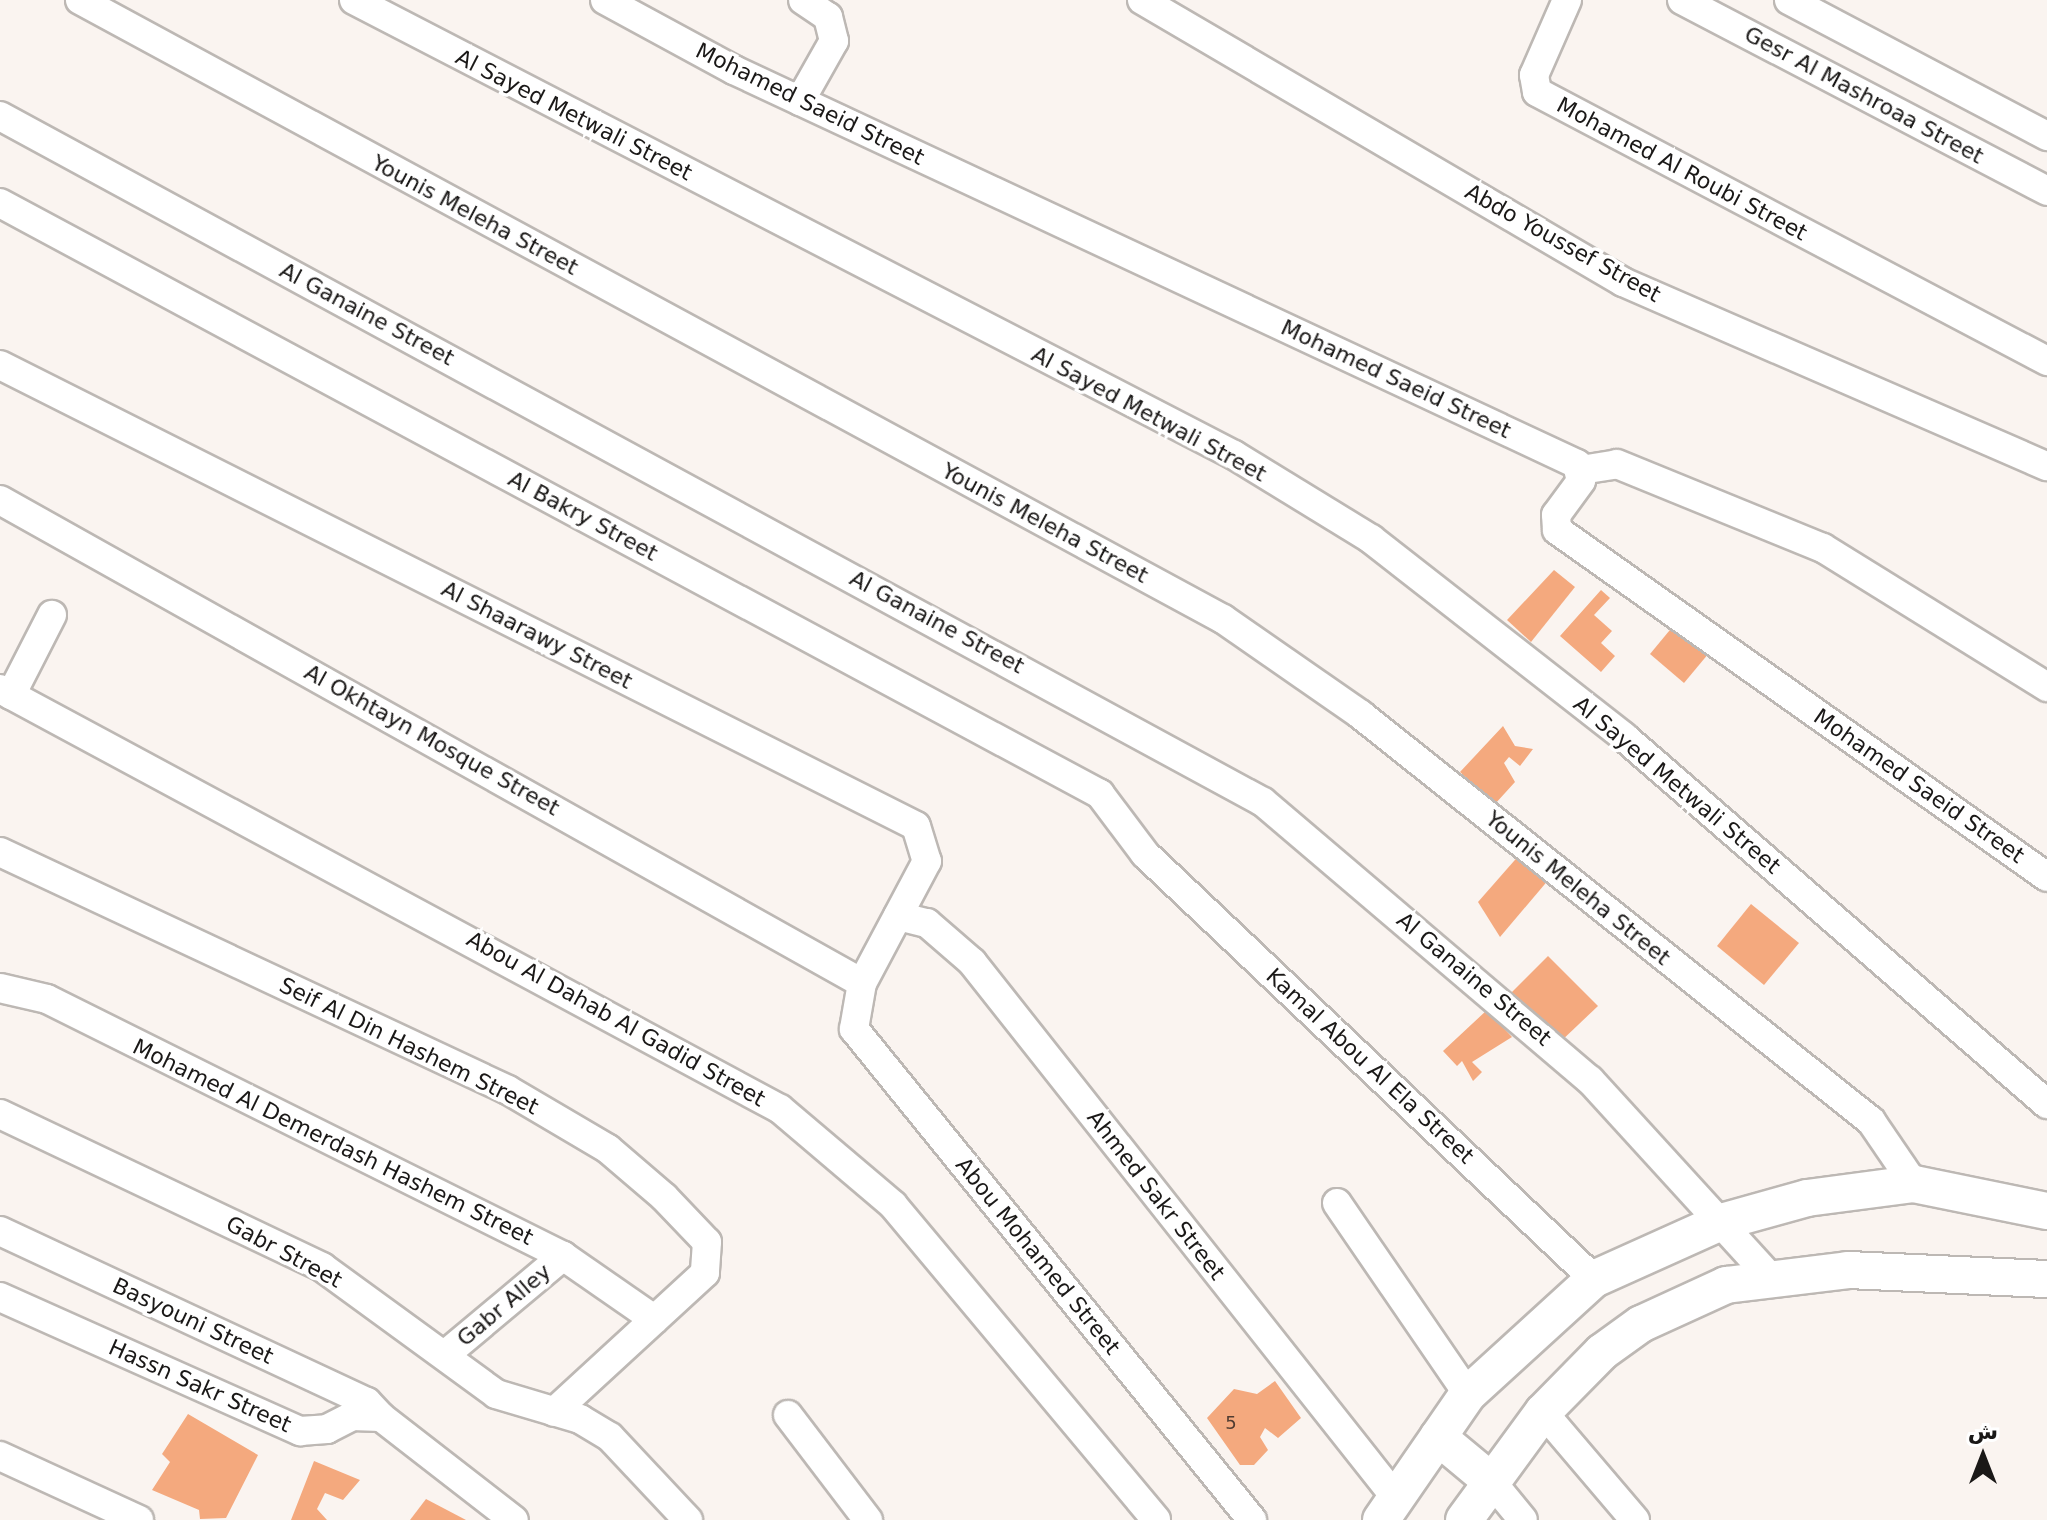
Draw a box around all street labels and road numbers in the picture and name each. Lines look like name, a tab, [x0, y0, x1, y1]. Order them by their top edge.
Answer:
street label: Gesr Al Mashroaa Street	[1740, 21, 1988, 169]
street label: Mohamed Saeid Street	[692, 37, 928, 171]
street label: Al Sayed Metwali Street	[451, 44, 697, 186]
street label: Mohamed Al Roubi Street	[1552, 92, 1812, 246]
street label: Younis Meleha Street	[367, 149, 583, 281]
street label: Abdo Youssef Street	[1461, 178, 1665, 308]
street label: Al Ganaine Street	[275, 257, 459, 371]
street label: Mohamed Saeid Street	[1277, 314, 1515, 444]
street label: Al Sayed Metwali Street	[1027, 341, 1271, 487]
street label: Younis Meleha Street	[937, 457, 1153, 589]
street label: Al Bakry Street	[504, 466, 662, 566]
street label: Al Ganaine Street	[845, 565, 1029, 679]
street label: Al Shaarawy Street	[437, 575, 637, 695]
street label: Al Okhtayn Mosque Street	[300, 659, 564, 821]
street label: Al Sayed Metwali Street	[1568, 691, 1786, 879]
street label: Mohamed Saeid Street	[1809, 703, 2029, 869]
street label: Younis Meleha Street	[1480, 805, 1676, 971]
street label: Al Ganaine Street	[1391, 907, 1557, 1051]
street label: Abou Al Dahab Al Gadid Street	[462, 926, 770, 1112]
street label: Kamal Abou Al Ela Street	[1261, 963, 1479, 1169]
street label: Seif Al Din Hashem Street	[275, 972, 543, 1120]
street label: Mohamed Al Demerdash Hashem Street	[129, 1033, 537, 1251]
street label: Ahmed Sakr Street	[1082, 1105, 1230, 1285]
street label: Abou Mohamed Street	[950, 1152, 1126, 1360]
street label: Gabr Street	[222, 1210, 346, 1294]
street label: Gabr Alley	[452, 1258, 556, 1352]
street label: Basyouni Street	[108, 1272, 278, 1370]
street label: Hassn Sakr Street	[105, 1334, 295, 1438]

